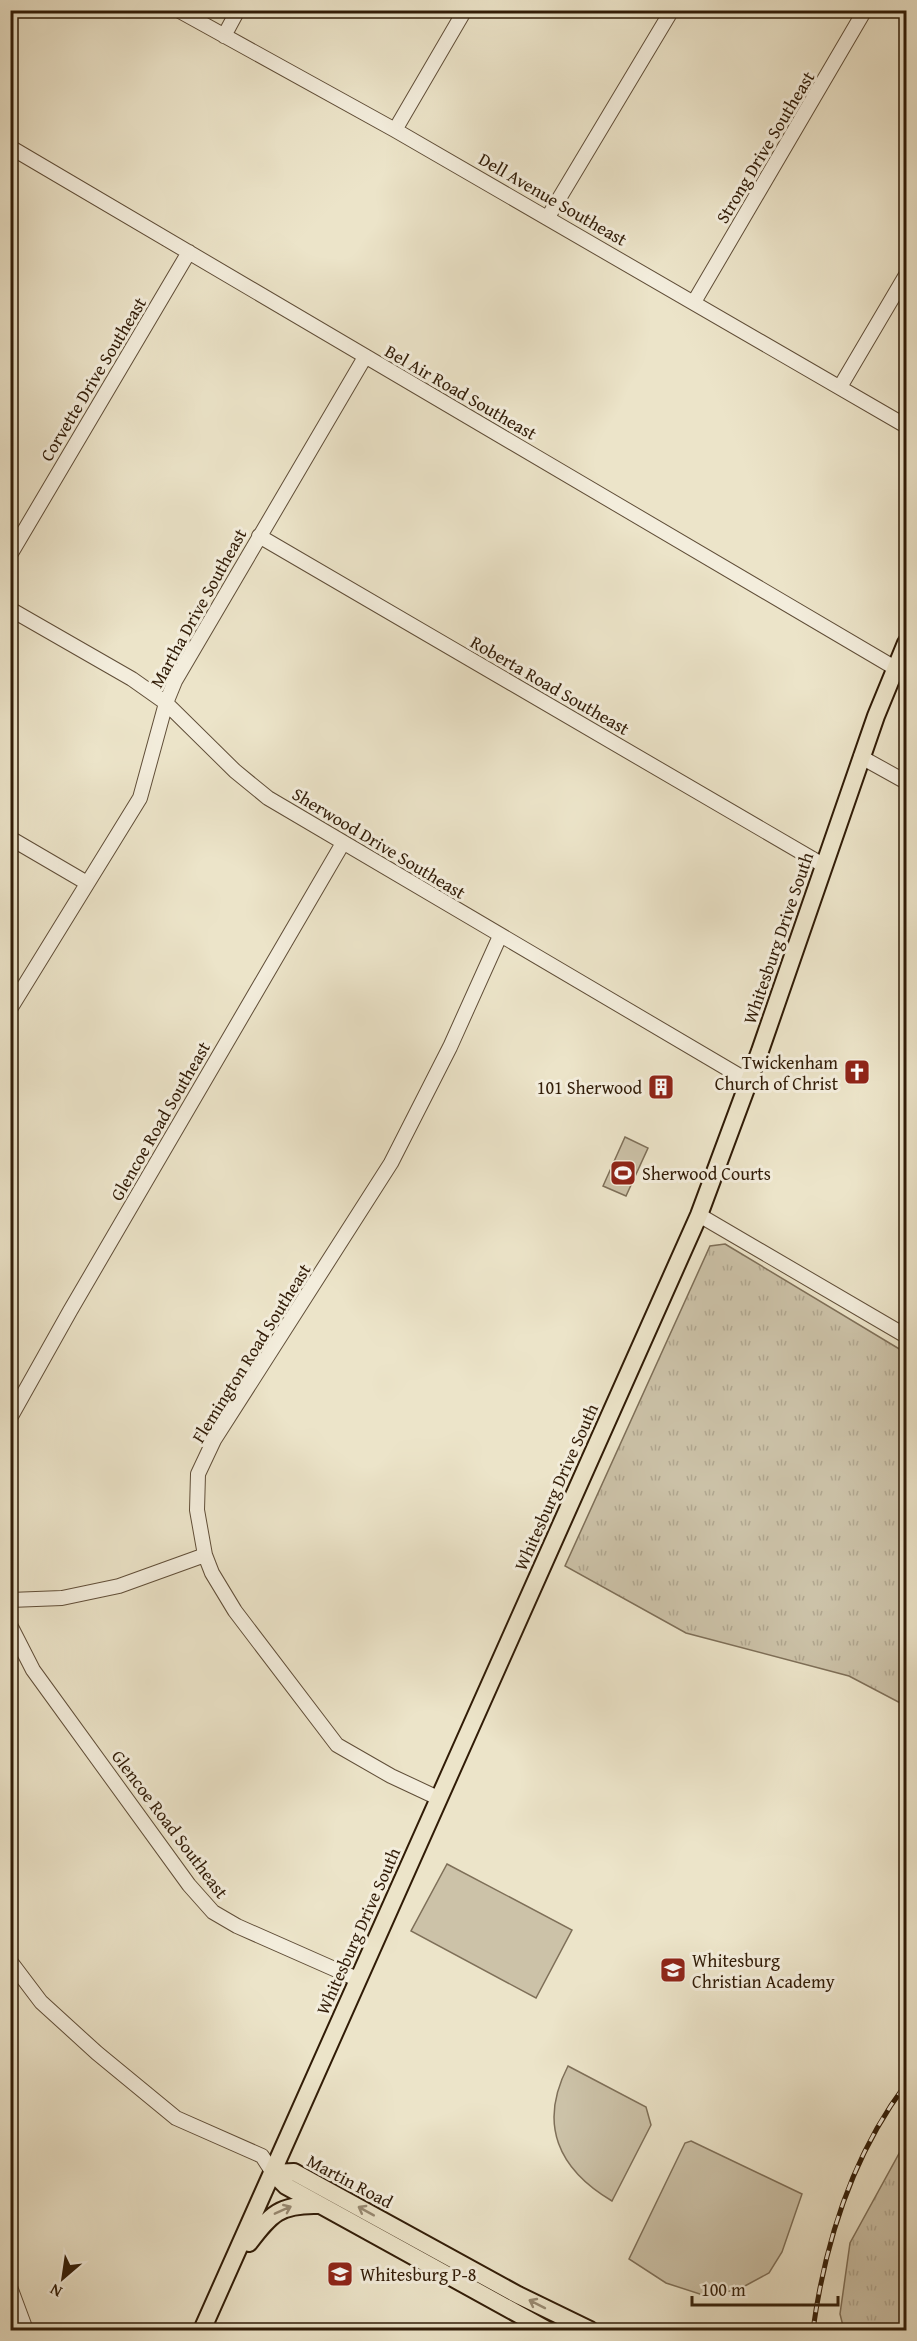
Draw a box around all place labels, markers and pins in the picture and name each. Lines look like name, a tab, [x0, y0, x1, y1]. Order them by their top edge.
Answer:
place label: Twickenham Church of Christ	[715, 1049, 839, 1097]
church icon: Twickenham Church of Christ	[842, 1057, 872, 1087]
building icon: 101 Sherwood	[646, 1072, 676, 1102]
place label: 101 Sherwood	[537, 1074, 642, 1101]
sports icon: Sherwood Courts	[608, 1158, 638, 1188]
place label: Sherwood Courts	[642, 1160, 771, 1187]
place label: Whitesburg Christian Academy	[692, 1947, 835, 1995]
school or university icon: Whitesburg Christian Academy	[658, 1955, 688, 1985]
school or university icon: Whitesburg P-8	[325, 2259, 355, 2289]
place label: Whitesburg P-8	[360, 2261, 476, 2288]

